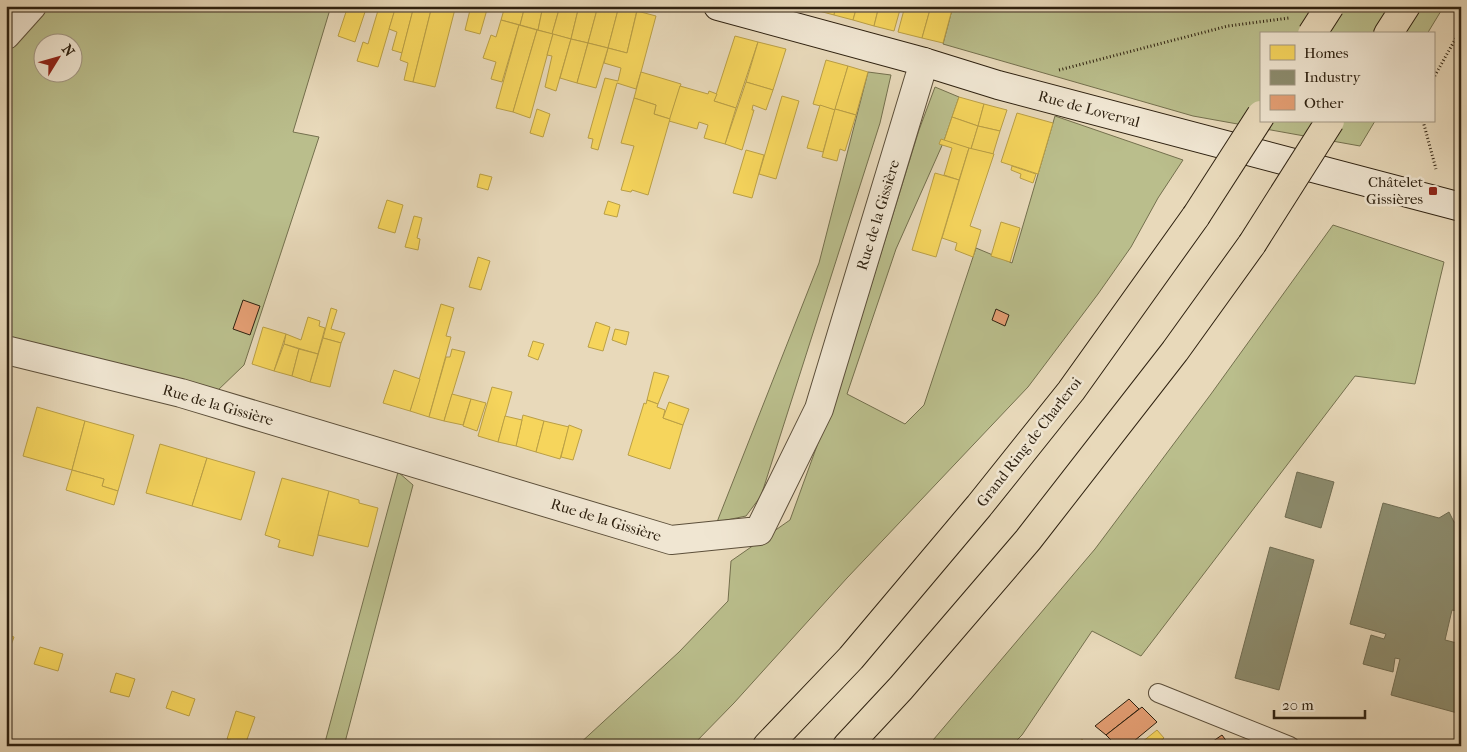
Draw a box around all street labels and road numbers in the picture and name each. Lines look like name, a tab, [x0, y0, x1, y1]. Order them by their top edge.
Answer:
street label: Rue de Loverval	[1036, 87, 1142, 131]
street label: Rue de la Gissière	[853, 157, 903, 272]
street label: Grand Ring de Charleroi	[973, 373, 1086, 510]
street label: Rue de la Gissière	[161, 381, 276, 430]
street label: Rue de la Gissière	[549, 495, 664, 545]

